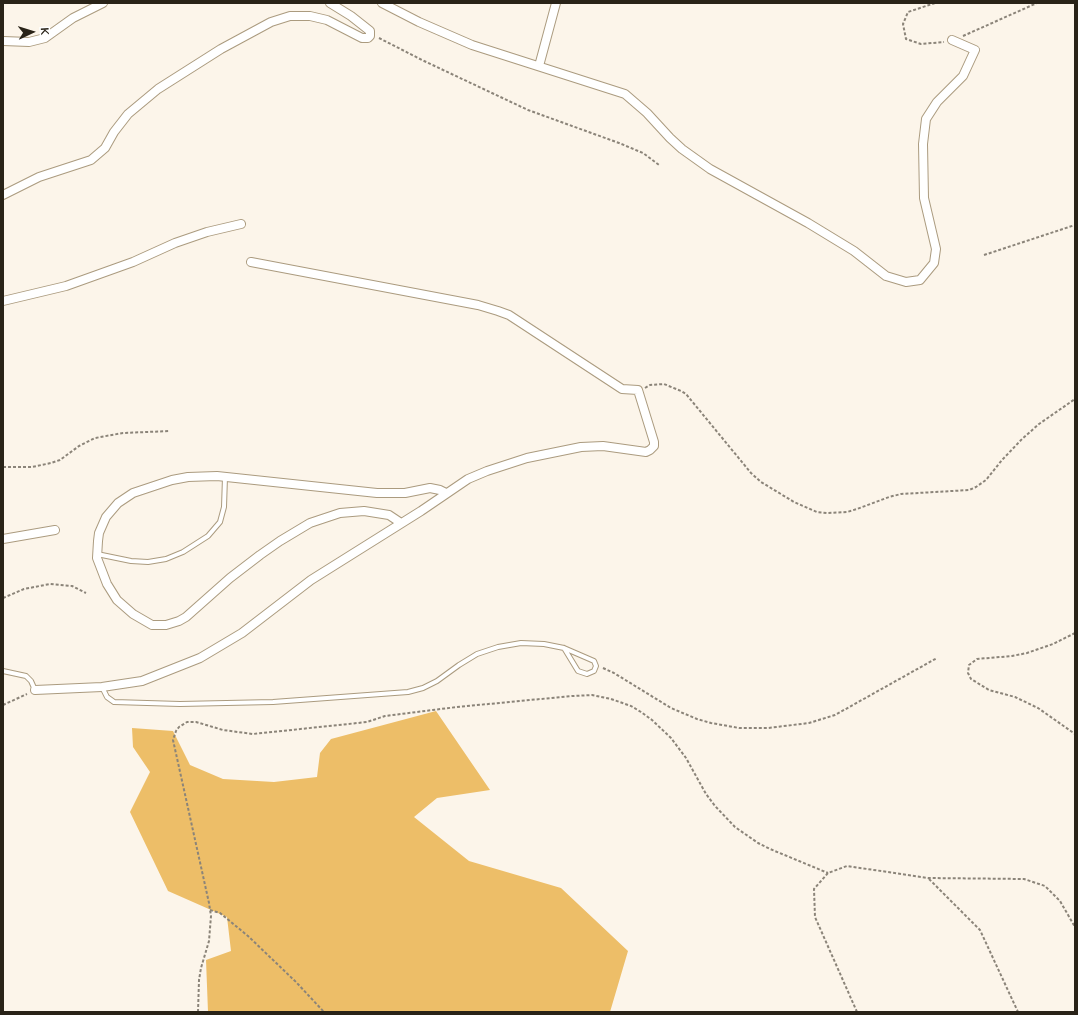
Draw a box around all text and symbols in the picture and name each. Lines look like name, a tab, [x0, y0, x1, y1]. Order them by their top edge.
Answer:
north arrow	[12, 12, 52, 52]
text: K	[37, 27, 52, 35]

